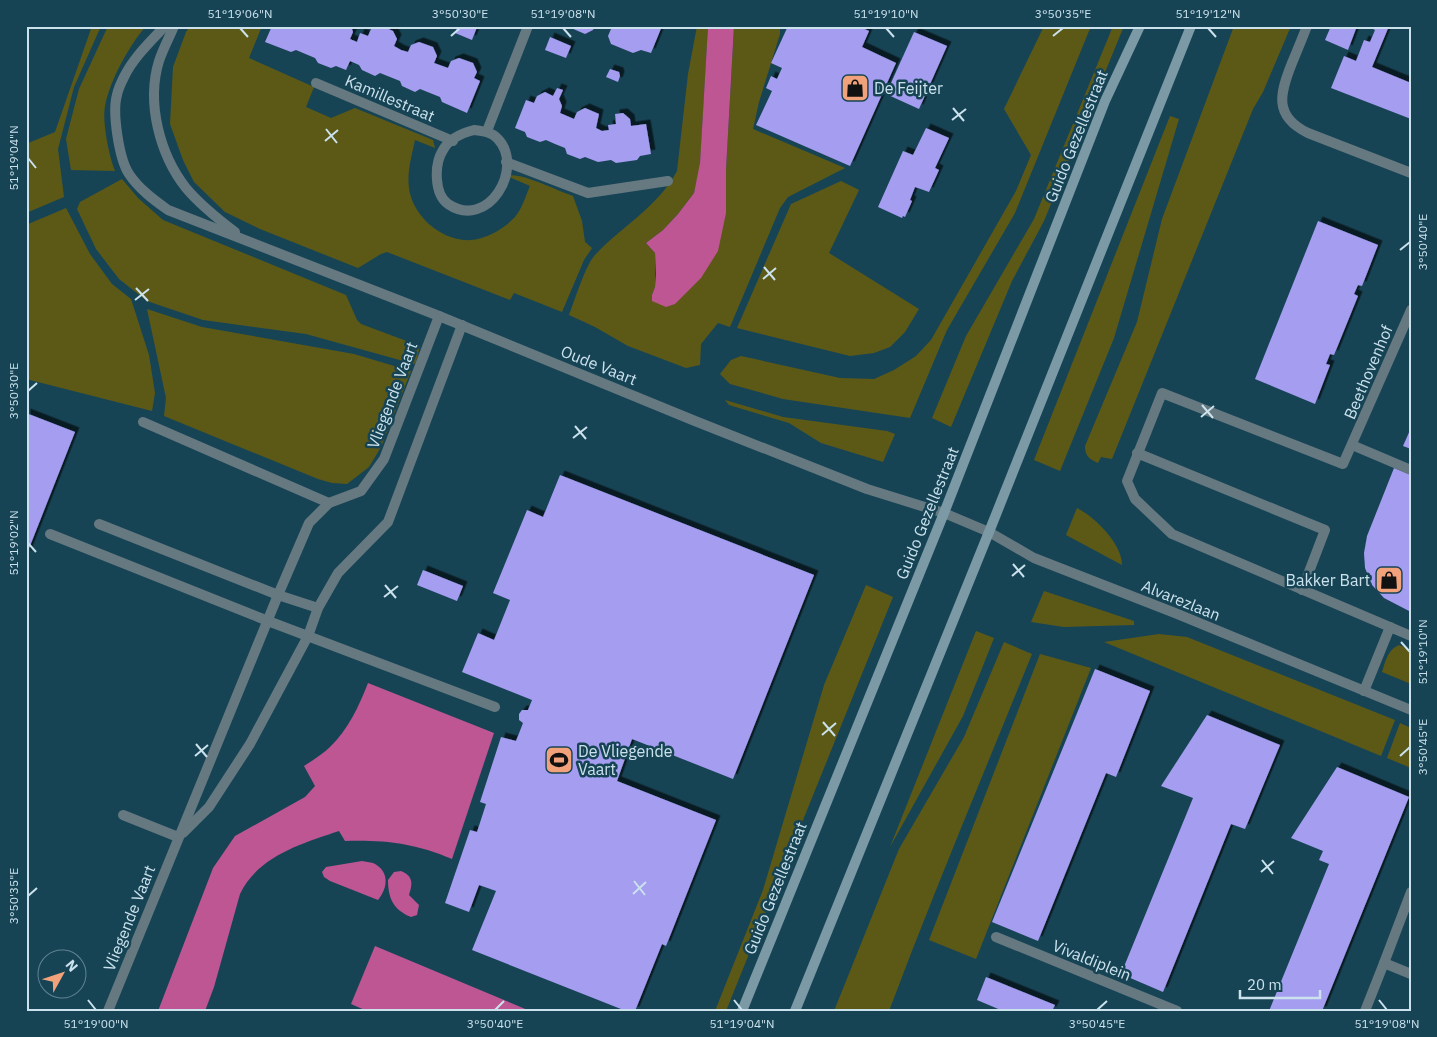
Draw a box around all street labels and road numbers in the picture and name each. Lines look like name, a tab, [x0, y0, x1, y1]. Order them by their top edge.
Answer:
street label: Guido Gezellestraat	[1040, 67, 1112, 205]
street label: Kamillestraat	[342, 70, 438, 126]
street label: Beethovenhof	[1339, 322, 1397, 422]
street label: Vliegende Vaart	[362, 339, 422, 451]
street label: Oude Vaart	[558, 341, 640, 389]
street label: Guido Gezellestraat	[891, 444, 963, 582]
street label: Alvarezlaan	[1139, 575, 1223, 625]
street label: Guido Gezellestraat	[739, 819, 811, 957]
street label: Vliegende Vaart	[99, 862, 159, 974]
street label: Vivaldiplein	[1050, 935, 1134, 985]

